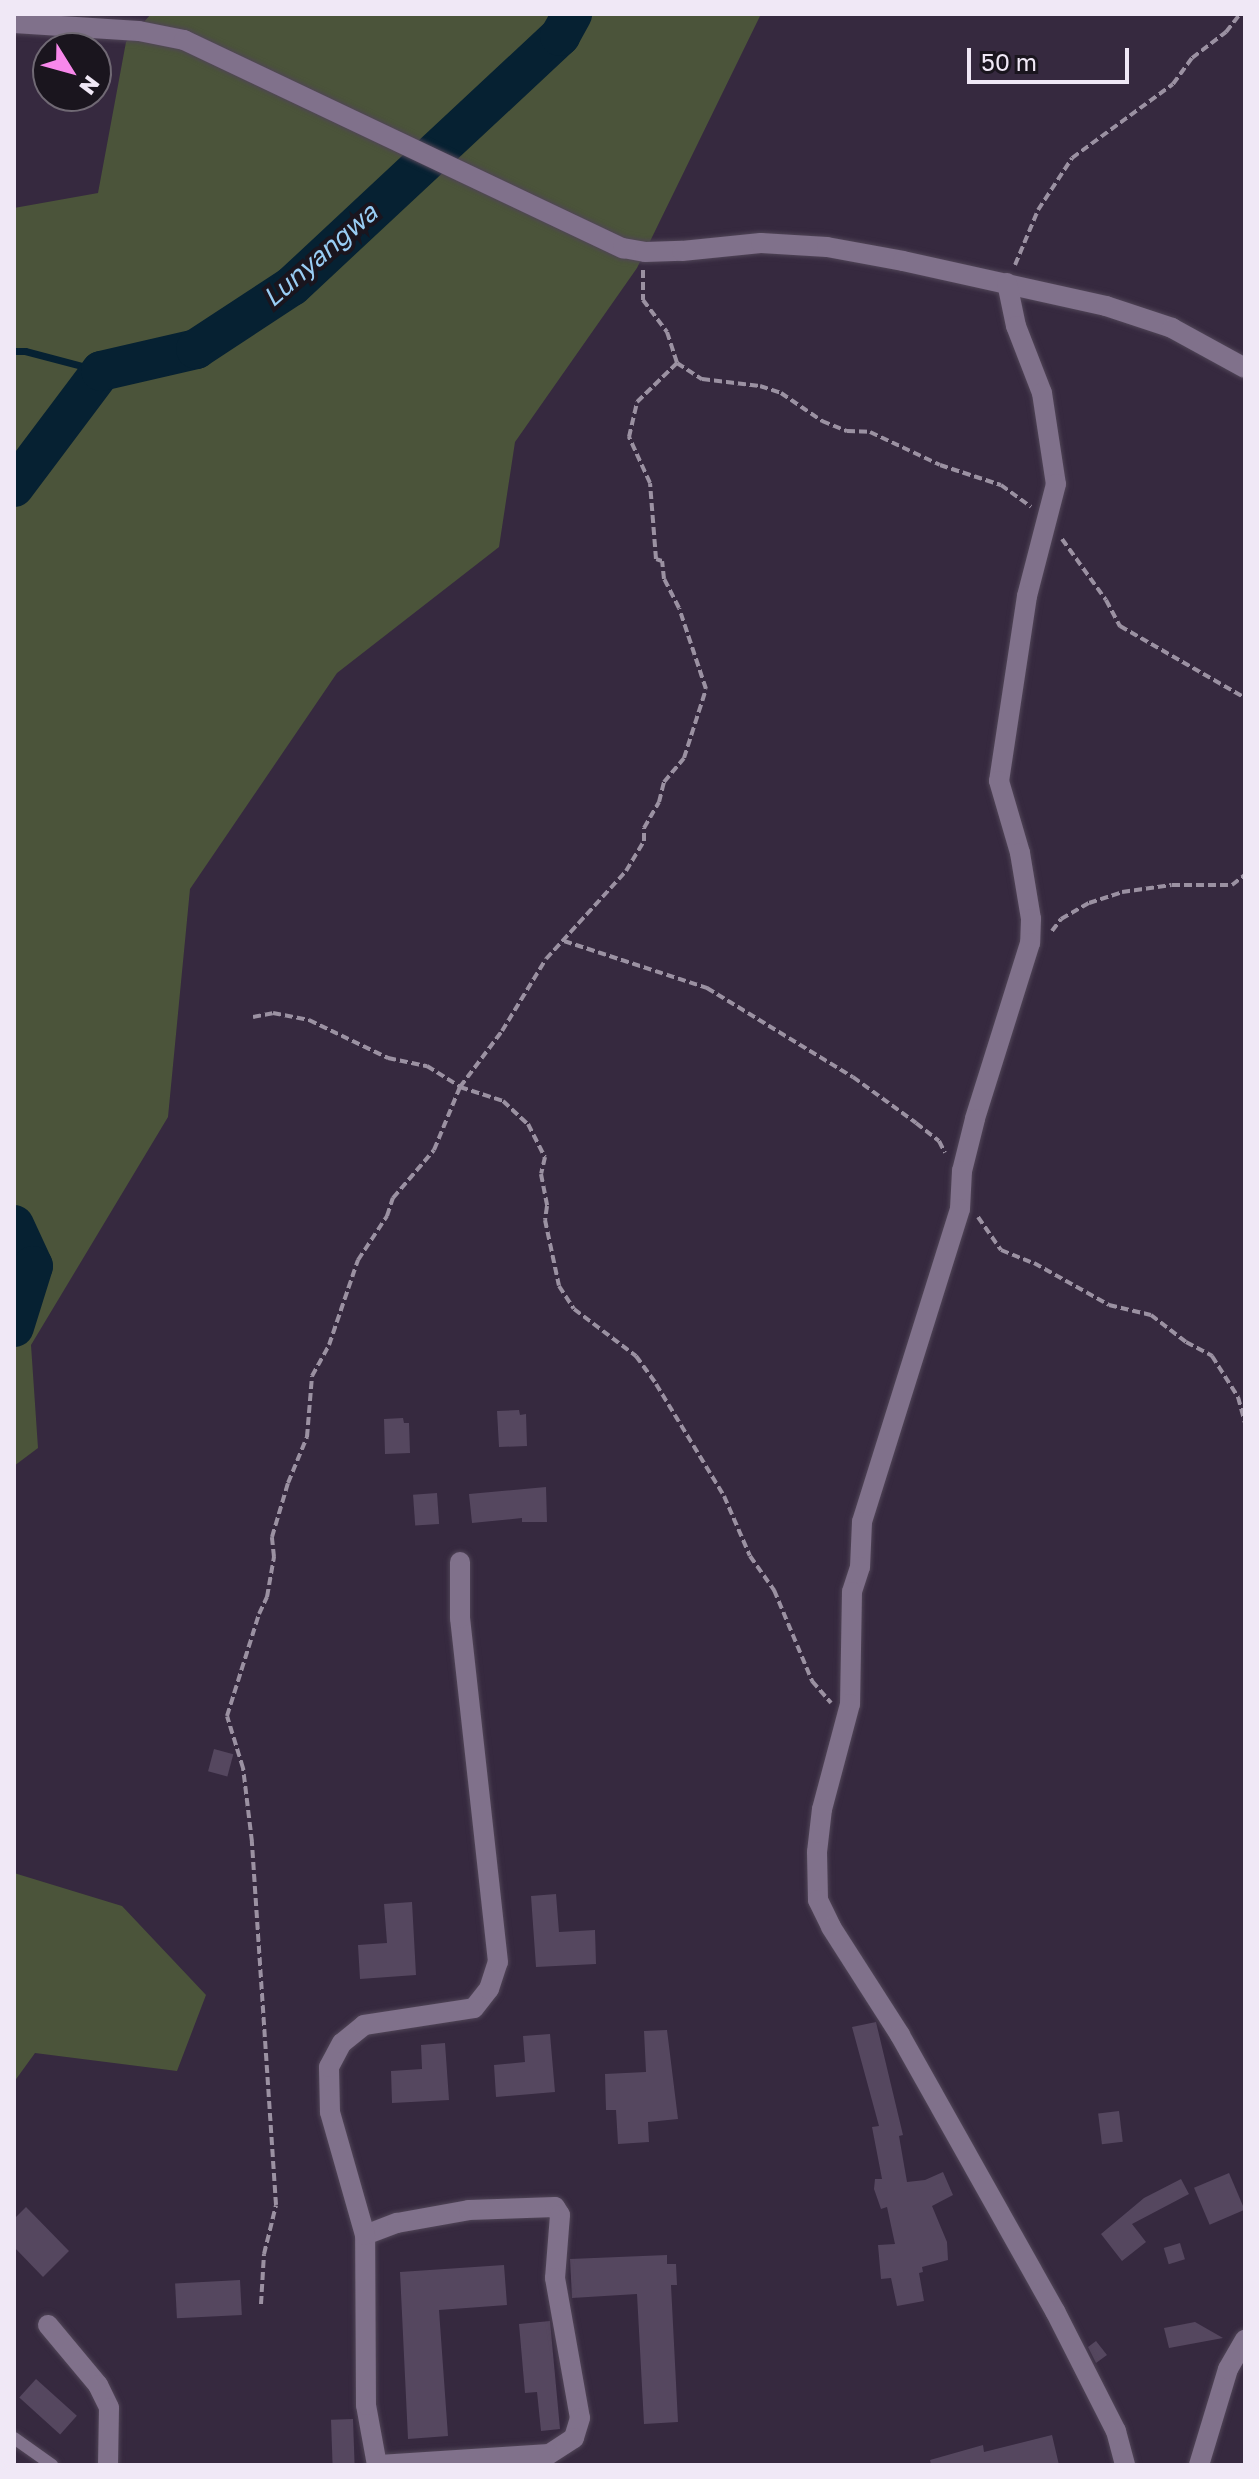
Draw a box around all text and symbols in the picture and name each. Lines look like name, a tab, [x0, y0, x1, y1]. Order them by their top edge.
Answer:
north arrow	[32, 32, 112, 112]
scale bar	[971, 32, 1133, 82]
text: 50 m	[981, 47, 1037, 76]
text: N	[74, 71, 106, 100]
water label: Lunyangwa	[256, 197, 384, 313]

